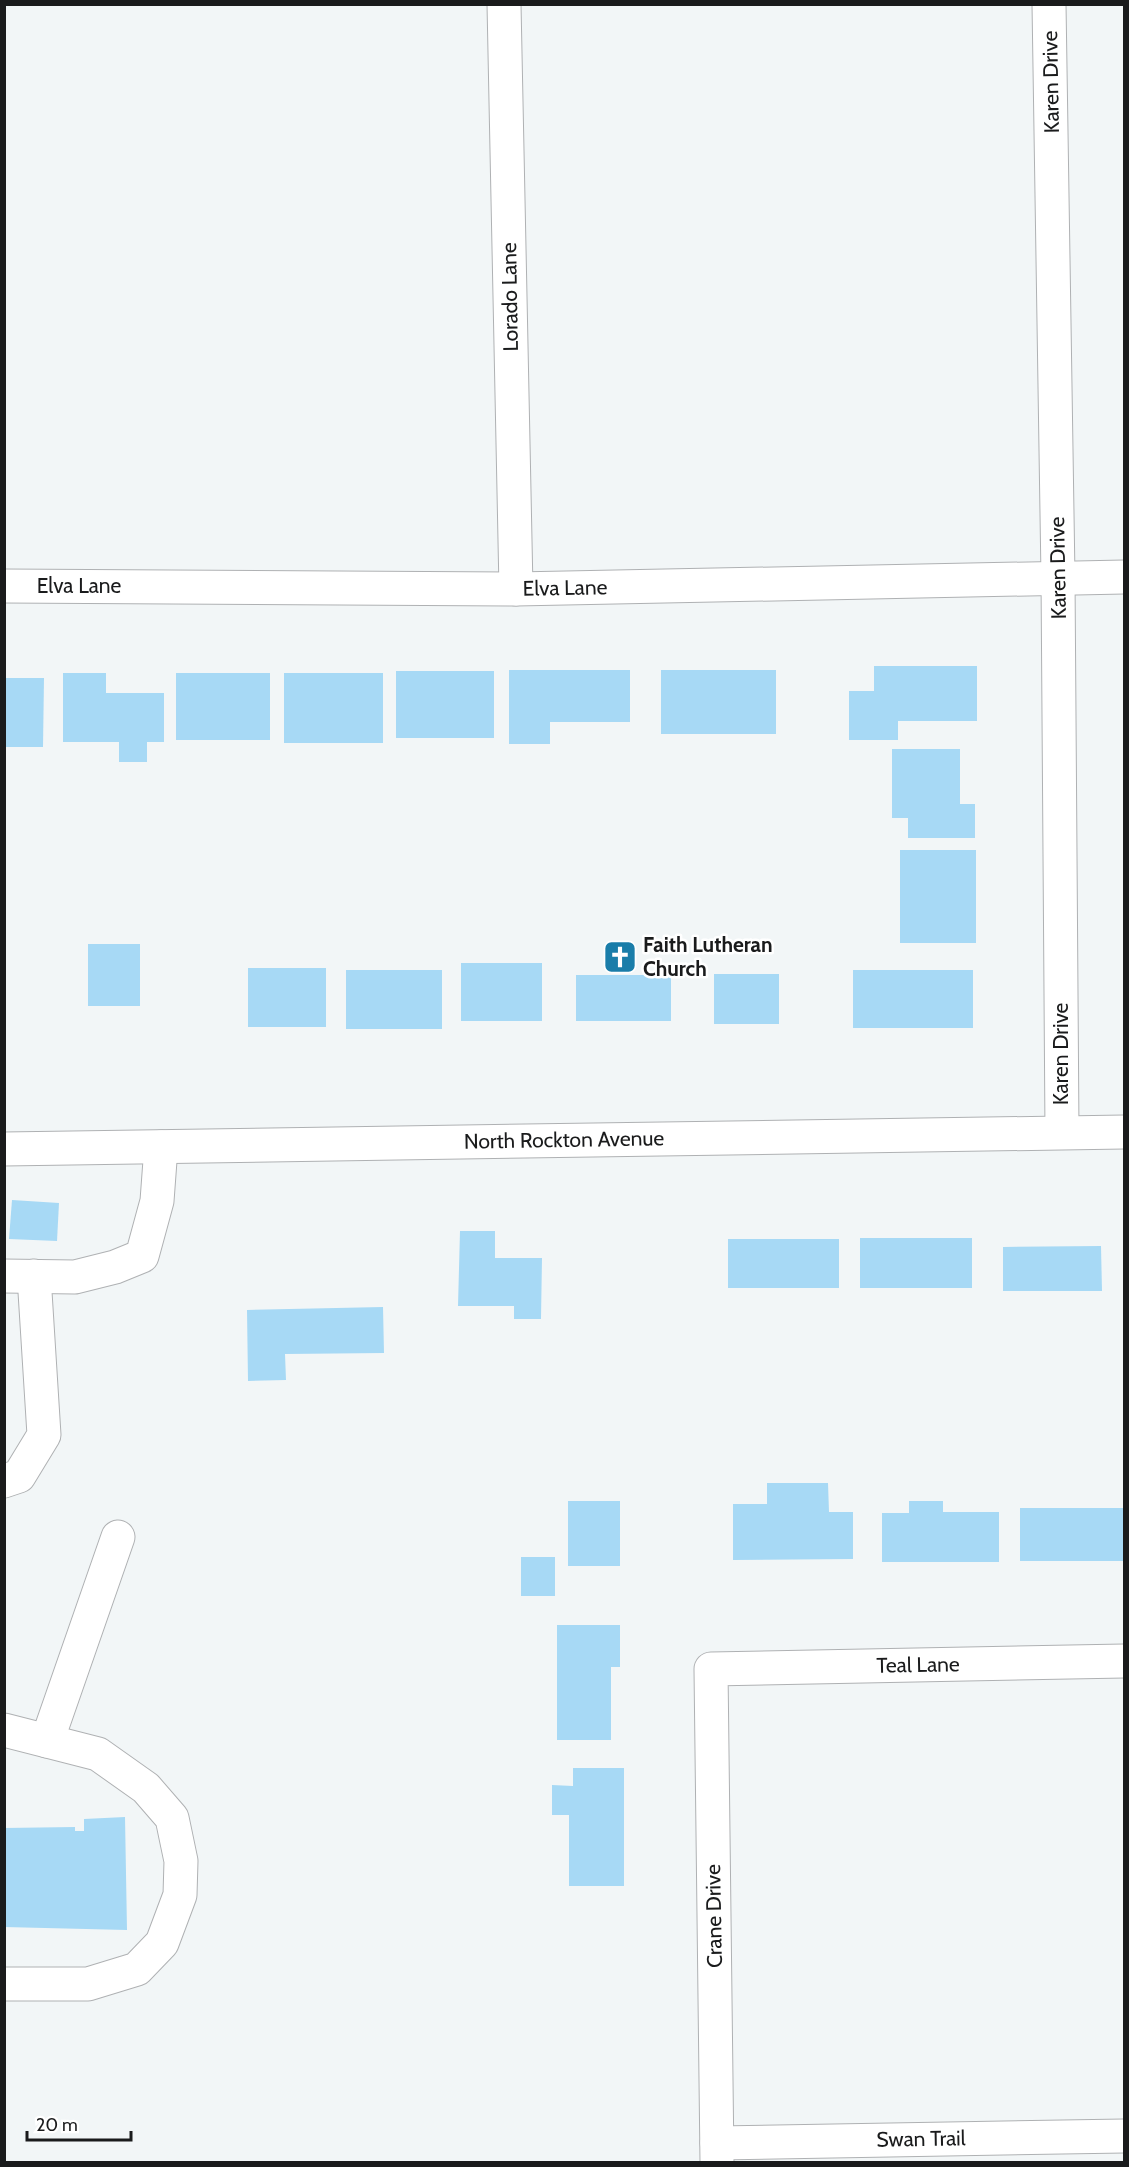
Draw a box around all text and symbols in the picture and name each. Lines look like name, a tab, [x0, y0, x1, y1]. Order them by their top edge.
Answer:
street label: Karen Drive	[1037, 30, 1064, 134]
street label: Lorado Lane	[496, 242, 523, 352]
street label: Karen Drive	[1044, 516, 1071, 620]
street label: Elva Lane	[37, 573, 122, 598]
street label: Elva Lane	[523, 574, 608, 601]
place label: Faith Lutheran Church	[643, 932, 773, 981]
church icon: Faith Lutheran Church	[602, 939, 638, 975]
street label: Karen Drive	[1048, 1002, 1073, 1105]
street label: North Rockton Avenue	[464, 1125, 665, 1154]
street label: Teal Lane	[876, 1651, 960, 1678]
street label: Crane Drive	[700, 1864, 727, 1968]
scale bar	[27, 2104, 130, 2142]
text: 20 m	[36, 2114, 78, 2136]
street label: Swan Trail	[876, 2125, 966, 2152]

